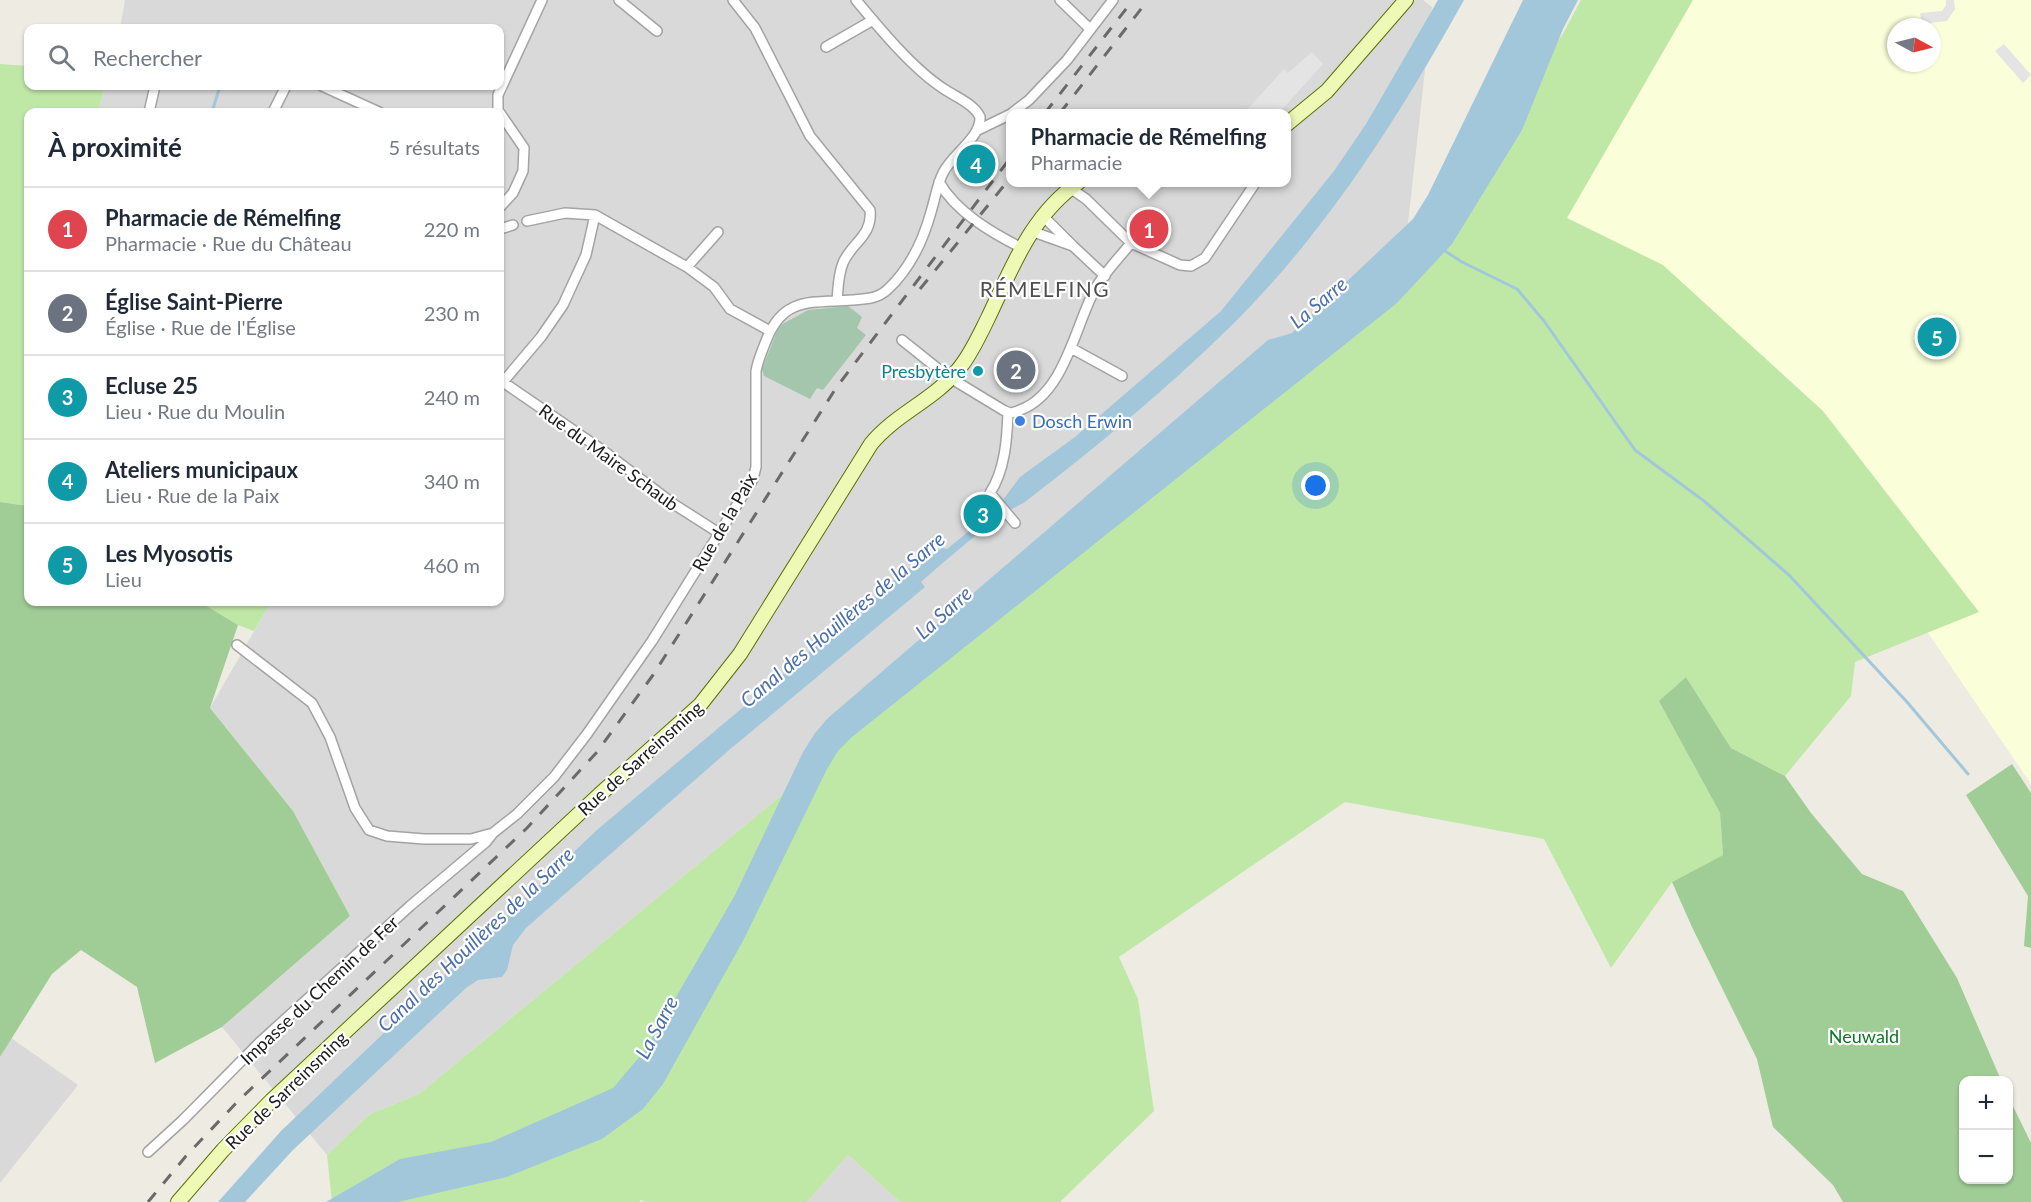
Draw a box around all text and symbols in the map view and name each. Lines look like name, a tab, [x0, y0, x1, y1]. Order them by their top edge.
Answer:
north arrow	[1887, 18, 1941, 72]
search box	[24, 24, 504, 90]
icon: search	[45, 41, 78, 74]
text: Rechercher	[93, 44, 202, 71]
popup	[1006, 109, 1291, 187]
text: Pharmacie de Rémelfing	[1031, 123, 1266, 150]
text: À proximité	[48, 131, 182, 163]
text: 5 résultats	[389, 135, 480, 159]
pin: 4	[956, 142, 996, 186]
text: Pharmacie	[1031, 150, 1122, 174]
text: Pharmacie de Rémelfing	[105, 204, 341, 231]
pin: 1	[1130, 206, 1168, 252]
text: 1	[62, 217, 73, 241]
text: 220 m	[424, 217, 480, 241]
text: Pharmacie · Rue du Château	[105, 231, 352, 255]
water label: La Sarre	[1285, 271, 1351, 333]
district label: RÉMELFING	[980, 276, 1110, 301]
text: Église Saint-Pierre	[105, 288, 283, 315]
text: 2	[62, 301, 73, 325]
text: 230 m	[424, 301, 480, 325]
pin: 5	[1918, 314, 1956, 360]
text: Église · Rue de l'Église	[105, 315, 296, 339]
pin: 2	[996, 348, 1036, 392]
place label: Presbytère	[881, 360, 966, 382]
marker: Presbytère	[971, 364, 985, 378]
text: Ecluse 25	[105, 372, 198, 399]
text: 3	[62, 385, 73, 409]
text: 240 m	[424, 385, 480, 409]
text: Lieu · Rue du Moulin	[105, 399, 285, 423]
street label: Rue du Maire Schaub	[535, 399, 683, 515]
place label: Dosch Erwin	[1032, 410, 1132, 432]
marker: Dosch Erwin	[1013, 414, 1027, 428]
text: Ateliers municipaux	[105, 456, 298, 483]
text: 4	[62, 469, 73, 493]
text: 340 m	[424, 469, 480, 493]
street label: Rue de la Paix	[687, 469, 761, 575]
your location	[1301, 471, 1330, 500]
text: Lieu · Rue de la Paix	[105, 483, 279, 507]
pin: 3	[964, 492, 1002, 536]
water label: Canal des Houillères de la Sarre	[735, 526, 949, 712]
text: Les Myosotis	[105, 540, 233, 567]
text: 5	[62, 553, 73, 577]
text: 460 m	[424, 553, 480, 577]
text: Lieu	[105, 567, 142, 591]
water label: La Sarre	[910, 581, 976, 643]
street label: Rue de Sarreinsming	[573, 696, 707, 820]
water label: Canal des Houillères de la Sarre	[372, 842, 578, 1036]
street label: Impasse du Chemin de Fer	[235, 911, 403, 1069]
water label: La Sarre	[630, 992, 682, 1062]
park label: Neuwald	[1829, 1025, 1899, 1047]
street label: Rue de Sarreinsming	[221, 1026, 351, 1154]
map controls	[1959, 1076, 2013, 1184]
button: +	[1959, 1076, 2013, 1130]
button: −	[1959, 1130, 2013, 1184]

